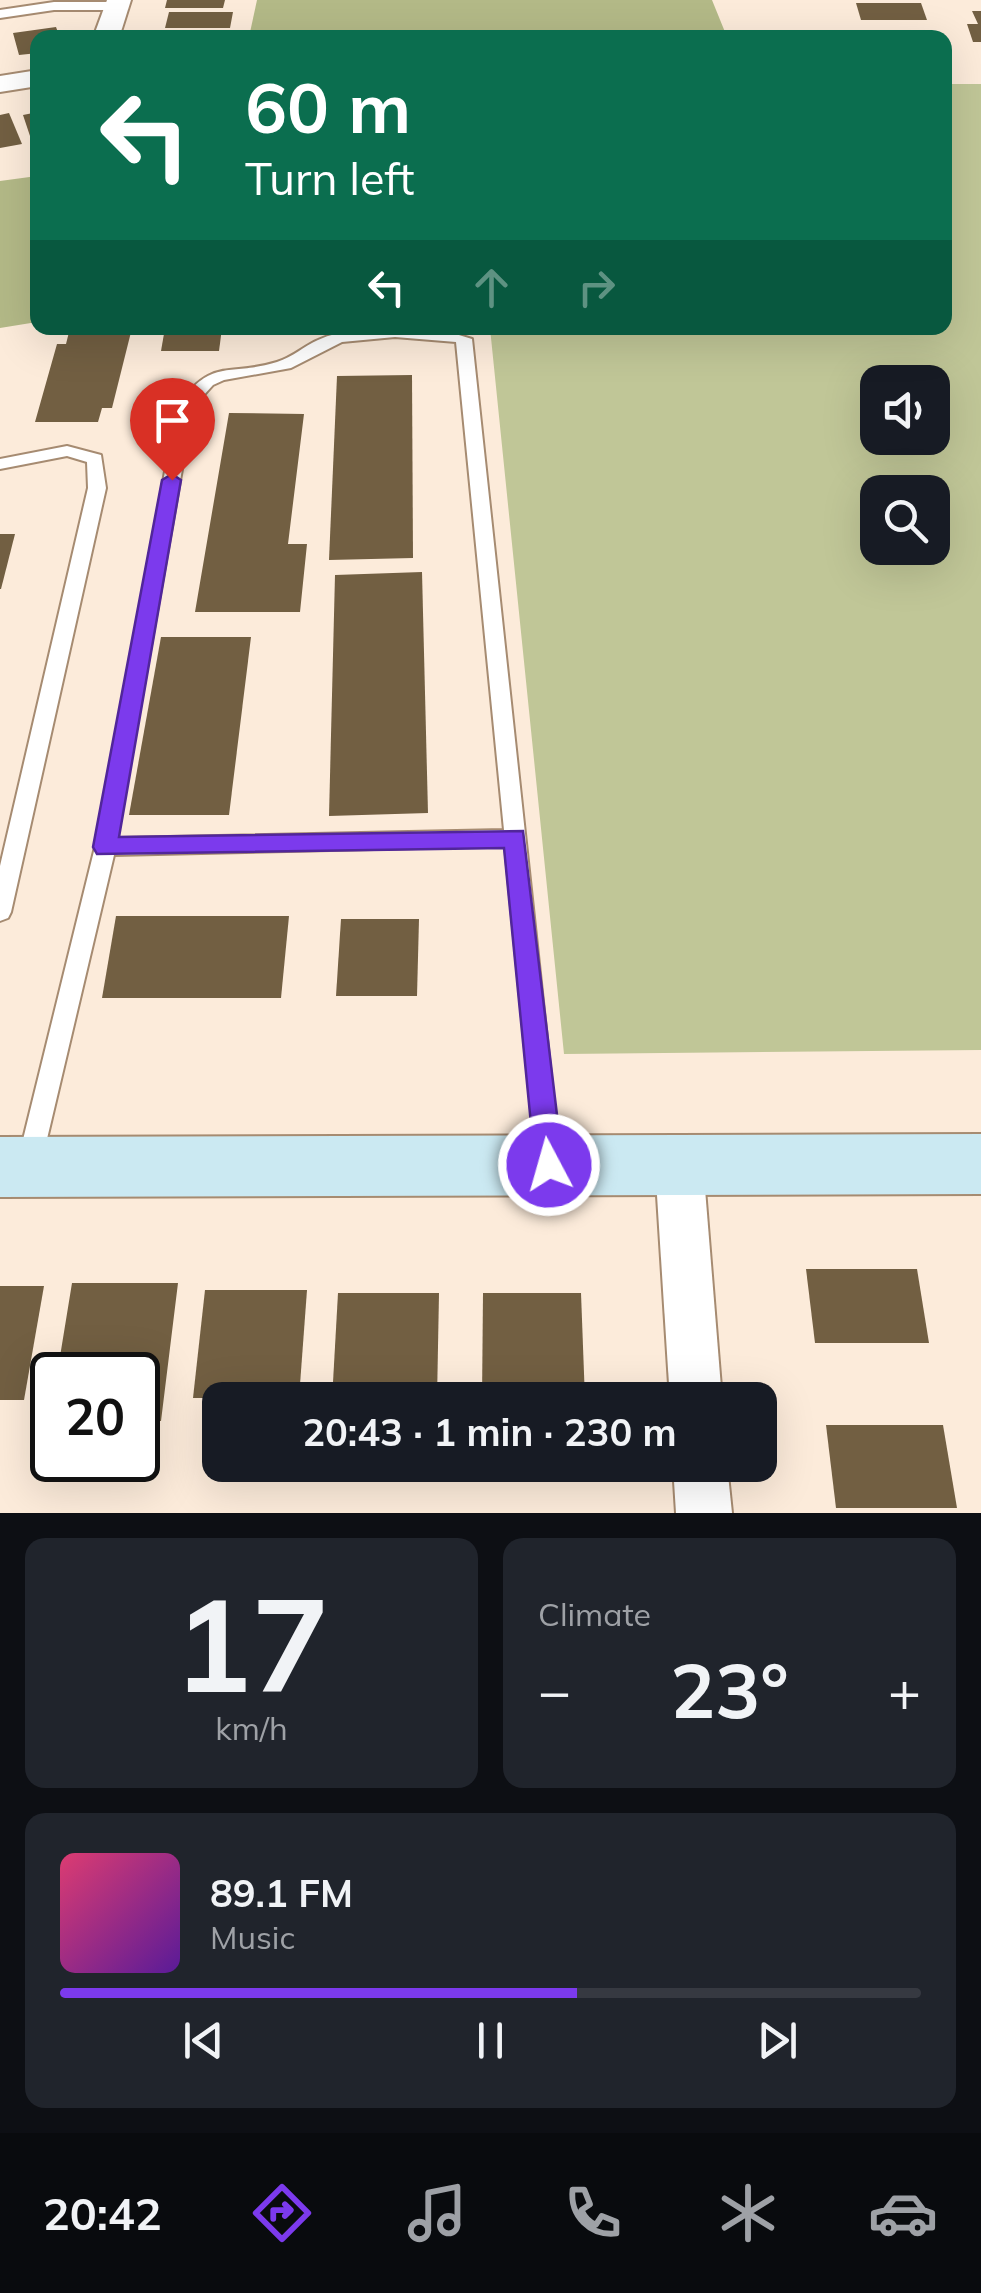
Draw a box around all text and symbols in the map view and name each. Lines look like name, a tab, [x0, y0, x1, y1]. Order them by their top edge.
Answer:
text: 60 m	[245, 63, 411, 151]
icon: left	[80, 70, 210, 200]
text: Turn left	[245, 150, 414, 206]
icon: left	[359, 260, 414, 315]
icon: ahead	[464, 260, 519, 315]
icon: right	[569, 260, 624, 315]
map controls	[860, 365, 950, 565]
button: sound	[860, 365, 950, 455]
pin	[130, 378, 215, 481]
icon: arrive	[145, 393, 200, 448]
button: search	[860, 475, 950, 565]
position arrow	[497, 1113, 601, 1217]
speed limit sign: 20	[30, 1352, 160, 1482]
text: 20:43 · 1 min · 230 m	[302, 1408, 677, 1456]
text: 17	[173, 1561, 330, 1725]
text: Climate	[538, 1594, 651, 1634]
text: 23°	[670, 1643, 789, 1737]
text: −	[538, 1656, 571, 1725]
text: +	[888, 1656, 921, 1725]
text: km/h	[215, 1708, 288, 1748]
text: 89.1 FM	[210, 1869, 353, 1917]
text: Music	[210, 1917, 295, 1957]
icon: previous	[176, 2013, 231, 2068]
icon: pause	[463, 2013, 518, 2068]
icon: next	[750, 2013, 805, 2068]
icon: directions	[247, 2178, 317, 2248]
icon: music	[402, 2178, 472, 2248]
icon: phone	[558, 2178, 628, 2248]
icon: climate	[713, 2178, 783, 2248]
icon: car	[868, 2178, 938, 2248]
text: 20:42	[43, 2185, 162, 2241]

